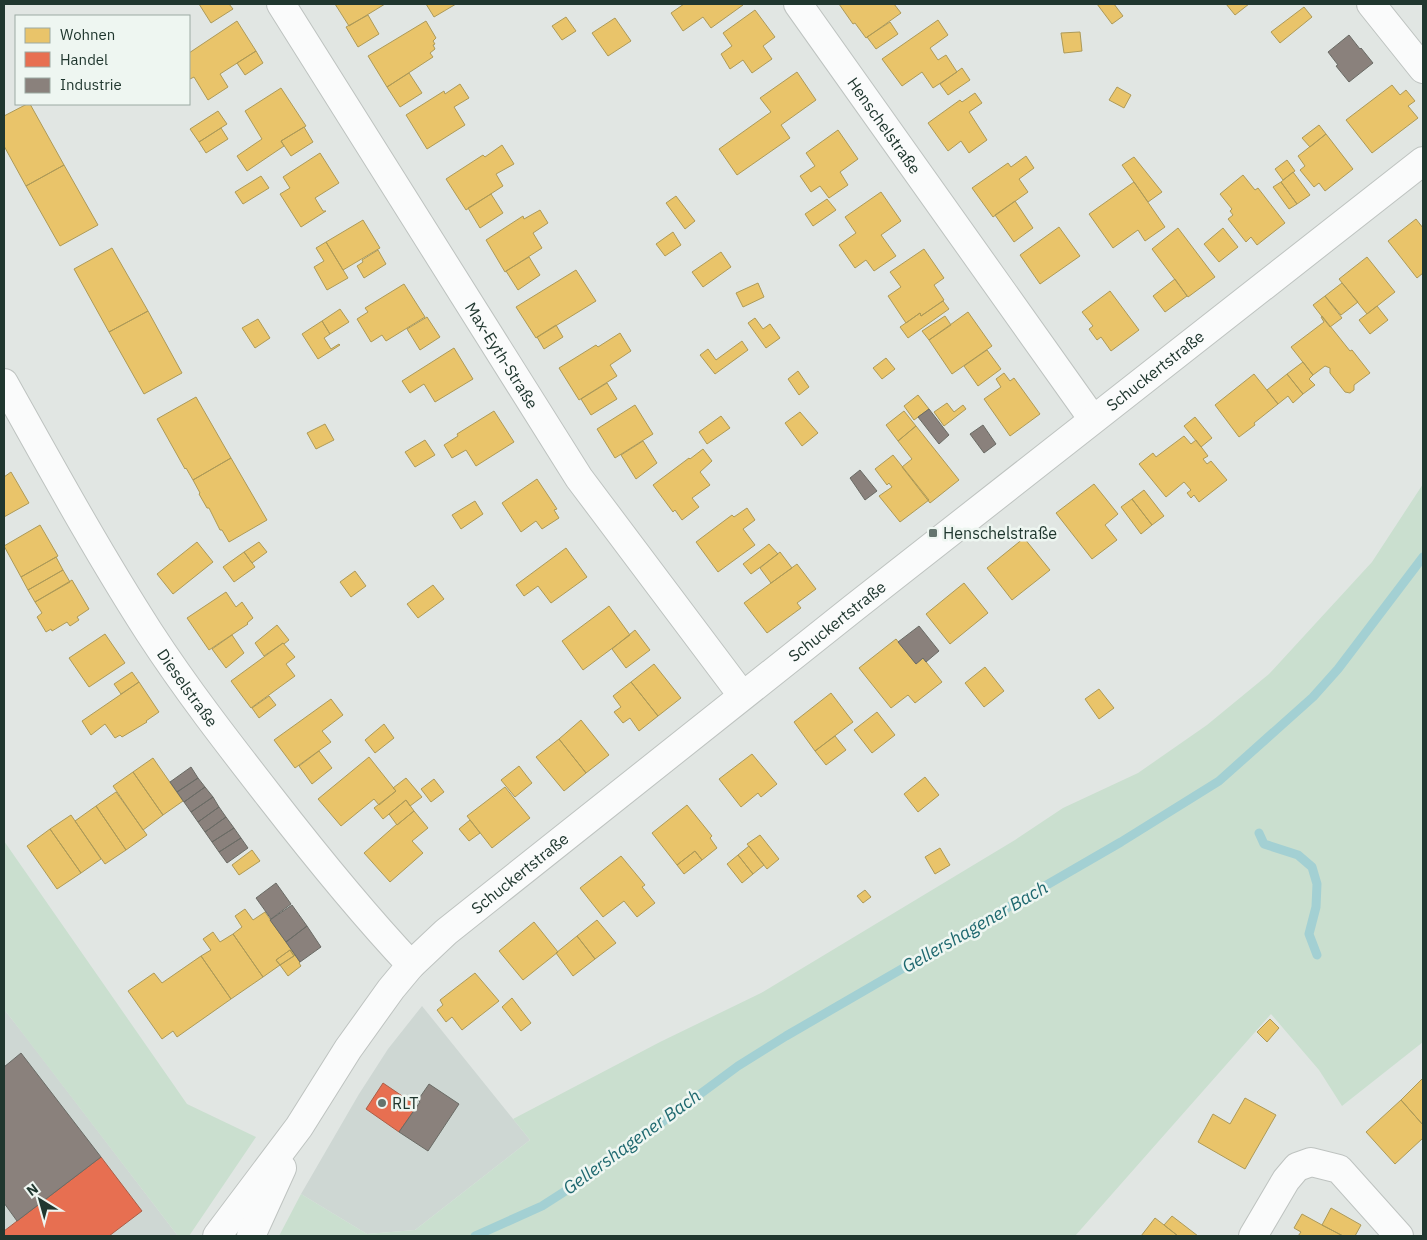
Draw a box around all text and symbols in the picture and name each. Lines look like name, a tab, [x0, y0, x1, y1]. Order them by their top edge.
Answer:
legend	[15, 15, 190, 105]
text: Wohnen	[60, 25, 115, 44]
text: Handel	[60, 50, 108, 69]
street label: Henschelstraße	[843, 73, 926, 178]
text: Industrie	[60, 75, 122, 94]
street label: Max-Eyth-Straße	[461, 298, 543, 412]
street label: Schuckertstraße	[1102, 326, 1208, 415]
place label: Henschelstraße	[943, 523, 1057, 543]
marker: Henschelstraße	[927, 527, 939, 539]
street label: Schuckertstraße	[784, 576, 890, 666]
street label: Dieselstraße	[153, 645, 223, 731]
street label: Schuckertstraße	[467, 828, 573, 918]
water label: Gellershagener Bach	[898, 875, 1052, 978]
water label: Gellershagener Bach	[558, 1084, 705, 1199]
place label: RLT	[392, 1093, 418, 1113]
marker: RLT	[376, 1097, 388, 1109]
north arrow	[15, 1175, 65, 1225]
text: N	[23, 1179, 42, 1200]

